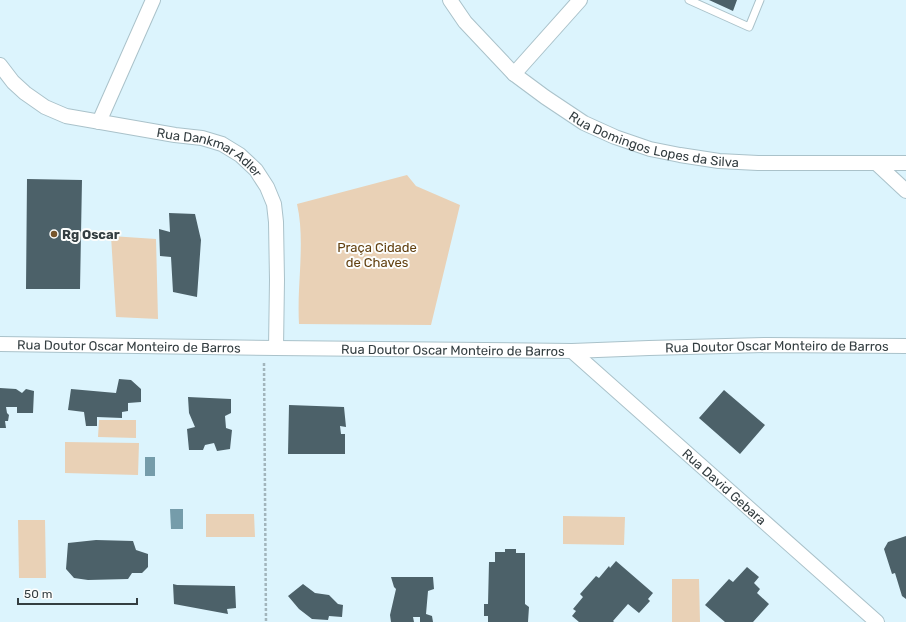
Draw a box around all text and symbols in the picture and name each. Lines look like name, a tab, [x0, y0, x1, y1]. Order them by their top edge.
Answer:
street label: Rua Domingos Lopes da Silva	[566, 108, 739, 170]
street label: Rua Dankmar Adler	[156, 124, 266, 179]
place label: Rg Oscar	[62, 227, 120, 242]
marker: Rg Oscar	[49, 229, 59, 239]
park label: Praça Cidade de Chaves	[337, 240, 417, 270]
street label: Rua Doutor Oscar Monteiro de Barros	[17, 337, 241, 355]
street label: Rua Doutor Oscar Monteiro de Barros	[665, 337, 889, 355]
street label: Rua Doutor Oscar Monteiro de Barros	[341, 341, 565, 358]
street label: Rua David Gebara	[679, 445, 770, 528]
scale bar	[18, 580, 137, 606]
text: 50 m	[24, 587, 52, 601]

